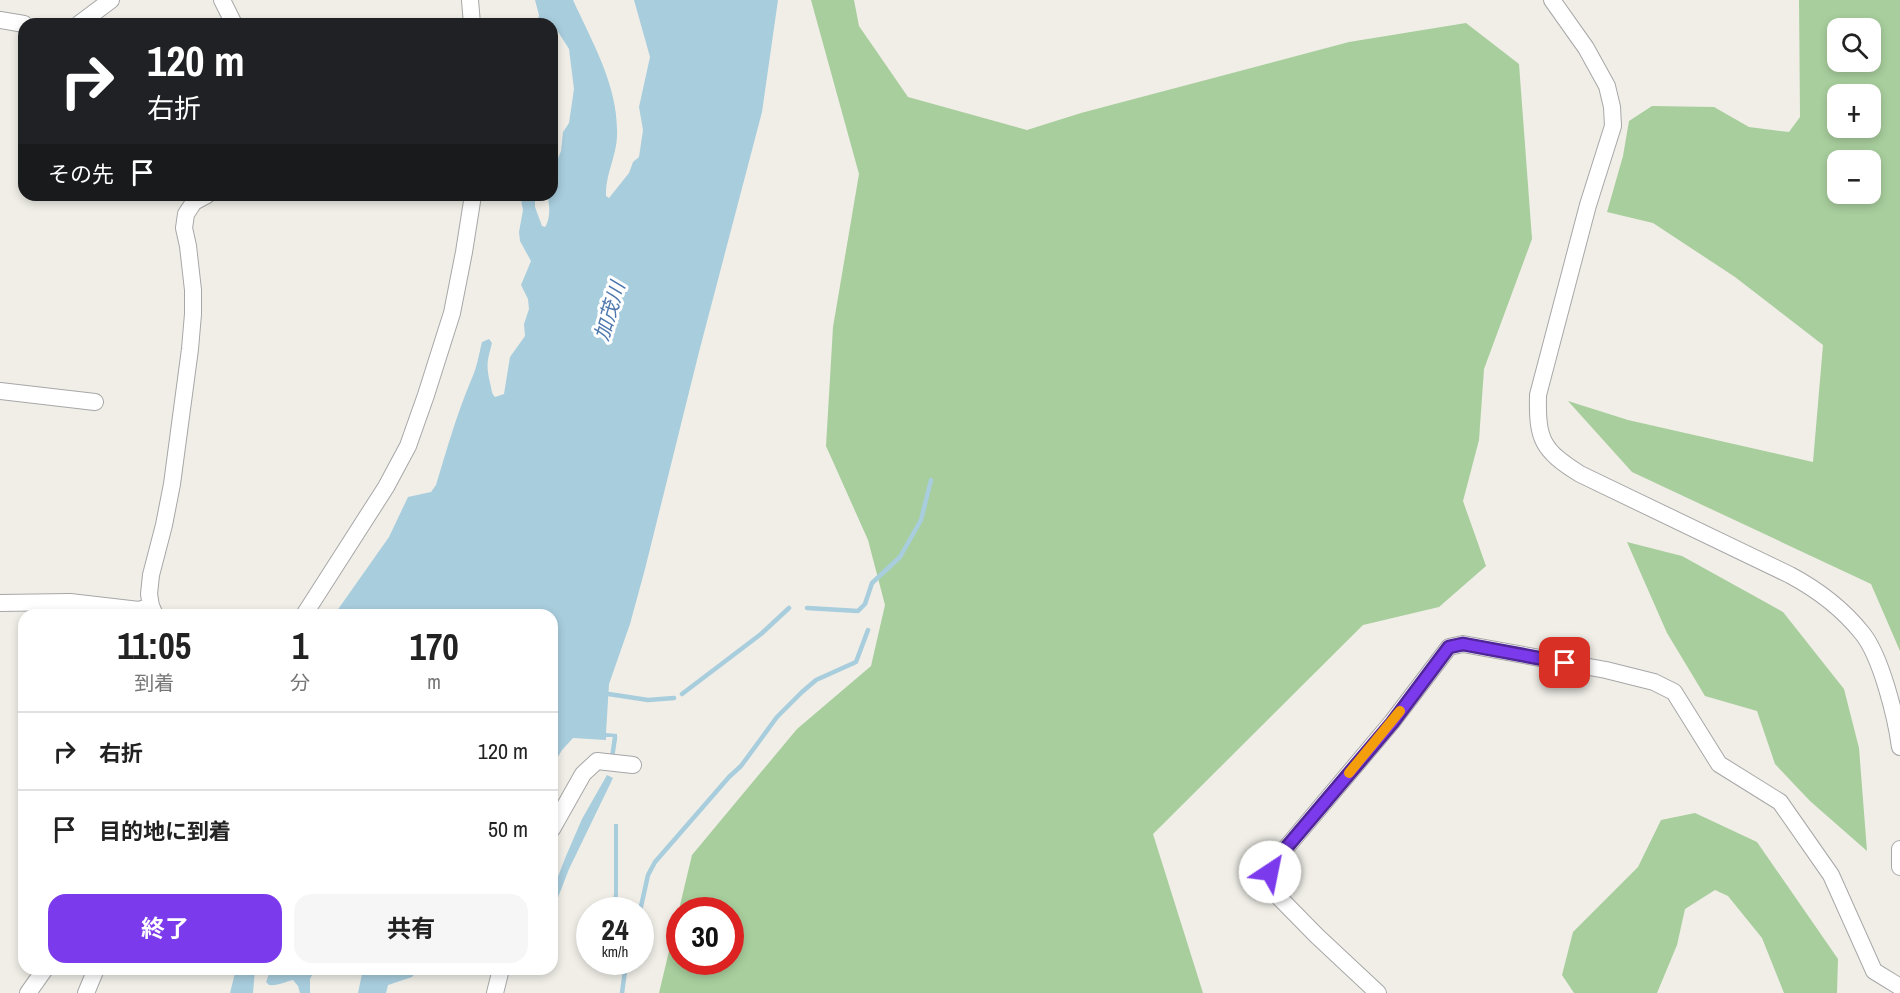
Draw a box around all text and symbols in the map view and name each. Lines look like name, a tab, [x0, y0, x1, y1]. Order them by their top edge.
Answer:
map controls	[1827, 18, 1881, 204]
button: search	[1827, 18, 1881, 72]
text: 120 m	[147, 33, 245, 89]
icon: right	[48, 42, 126, 120]
button: +	[1827, 84, 1881, 138]
text: 右折	[147, 90, 201, 126]
button: −	[1827, 150, 1881, 204]
icon: arrive	[126, 156, 159, 189]
text: その先	[48, 159, 114, 189]
water label: 加茂川	[587, 276, 631, 344]
text: 11:05	[117, 622, 191, 670]
text: 1	[292, 622, 309, 670]
text: 170	[410, 623, 459, 671]
pin	[1539, 637, 1590, 688]
icon: arrive	[1548, 646, 1581, 679]
text: m	[427, 668, 441, 695]
text: 到着	[134, 669, 174, 696]
text: 分	[290, 669, 310, 696]
icon: right	[48, 735, 81, 768]
text: 120 m	[478, 736, 528, 766]
text: 右折	[99, 738, 143, 768]
icon: arrive	[48, 813, 81, 846]
text: 50 m	[488, 814, 528, 844]
text: 目的地に到着	[99, 816, 231, 846]
position arrow	[1238, 840, 1302, 904]
button: 終了	[48, 894, 282, 963]
button: 共有	[294, 894, 528, 963]
speed limit sign: 30	[666, 897, 744, 975]
text: 24	[601, 909, 629, 949]
text: km/h	[602, 941, 628, 962]

